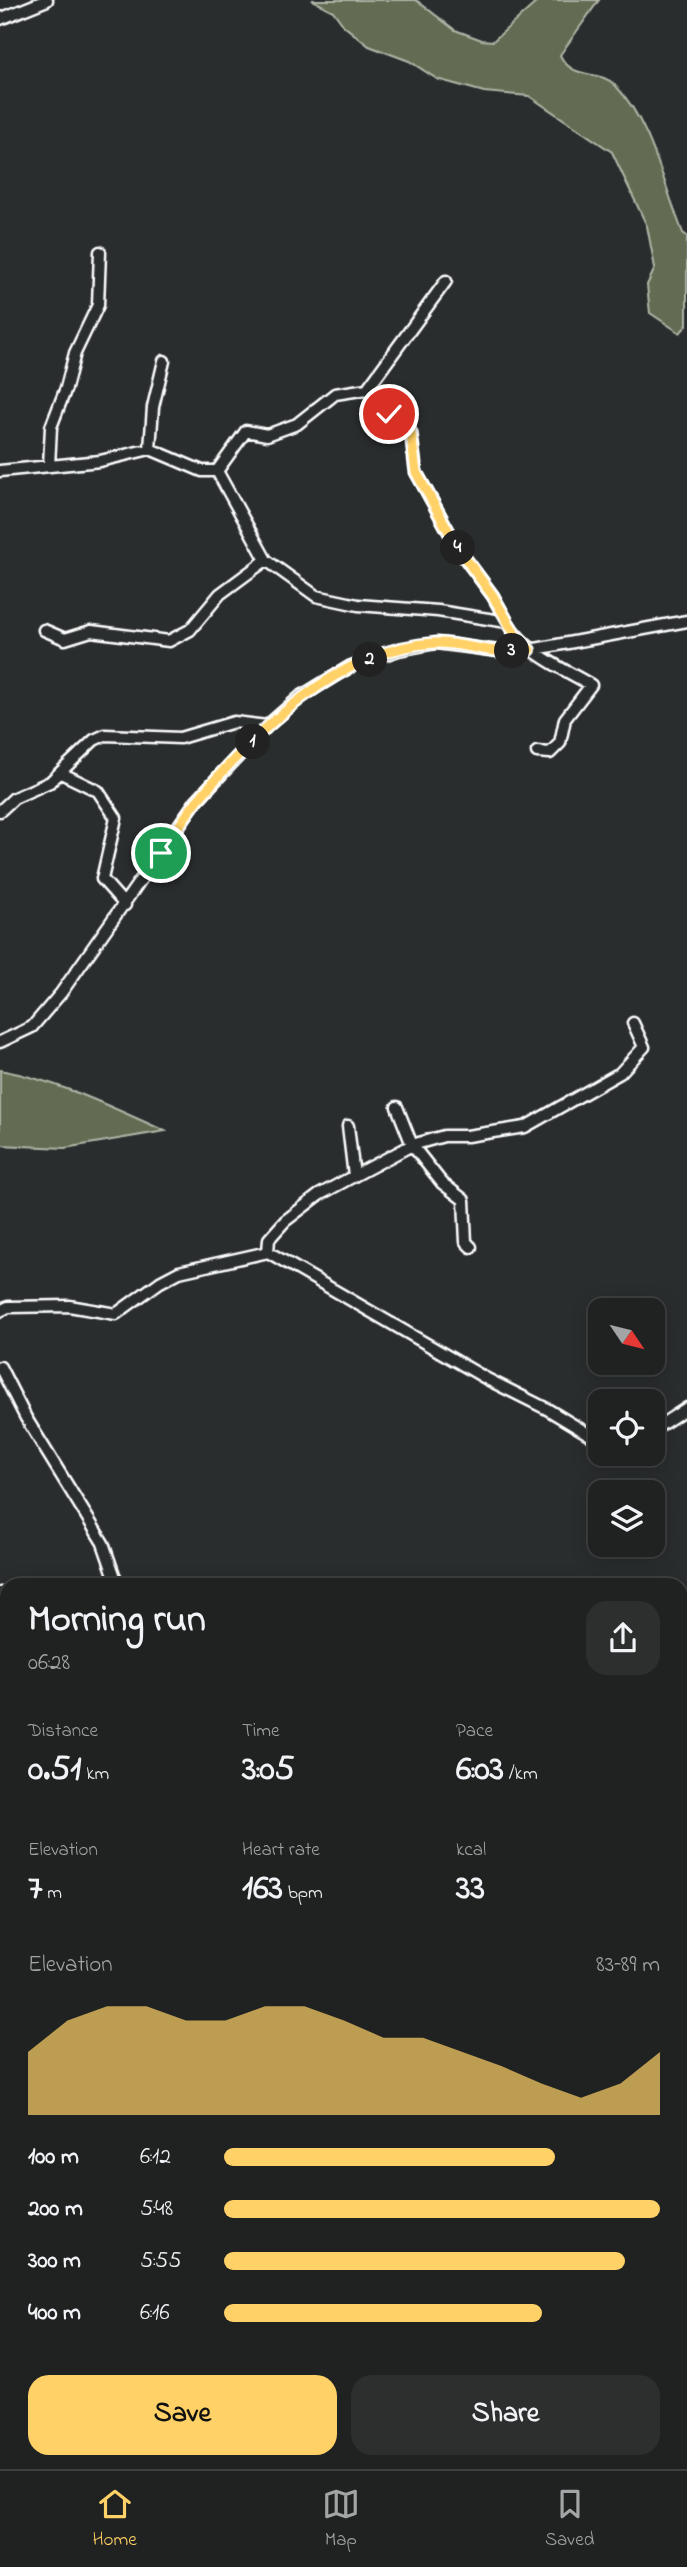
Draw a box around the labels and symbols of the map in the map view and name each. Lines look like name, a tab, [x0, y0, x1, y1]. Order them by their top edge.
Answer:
pin	[359, 384, 419, 444]
pin: 4	[440, 530, 476, 566]
pin: 3	[494, 634, 530, 668]
pin: 2	[352, 642, 388, 678]
pin: 1	[236, 724, 270, 760]
pin	[131, 823, 191, 883]
north arrow	[588, 1298, 665, 1376]

